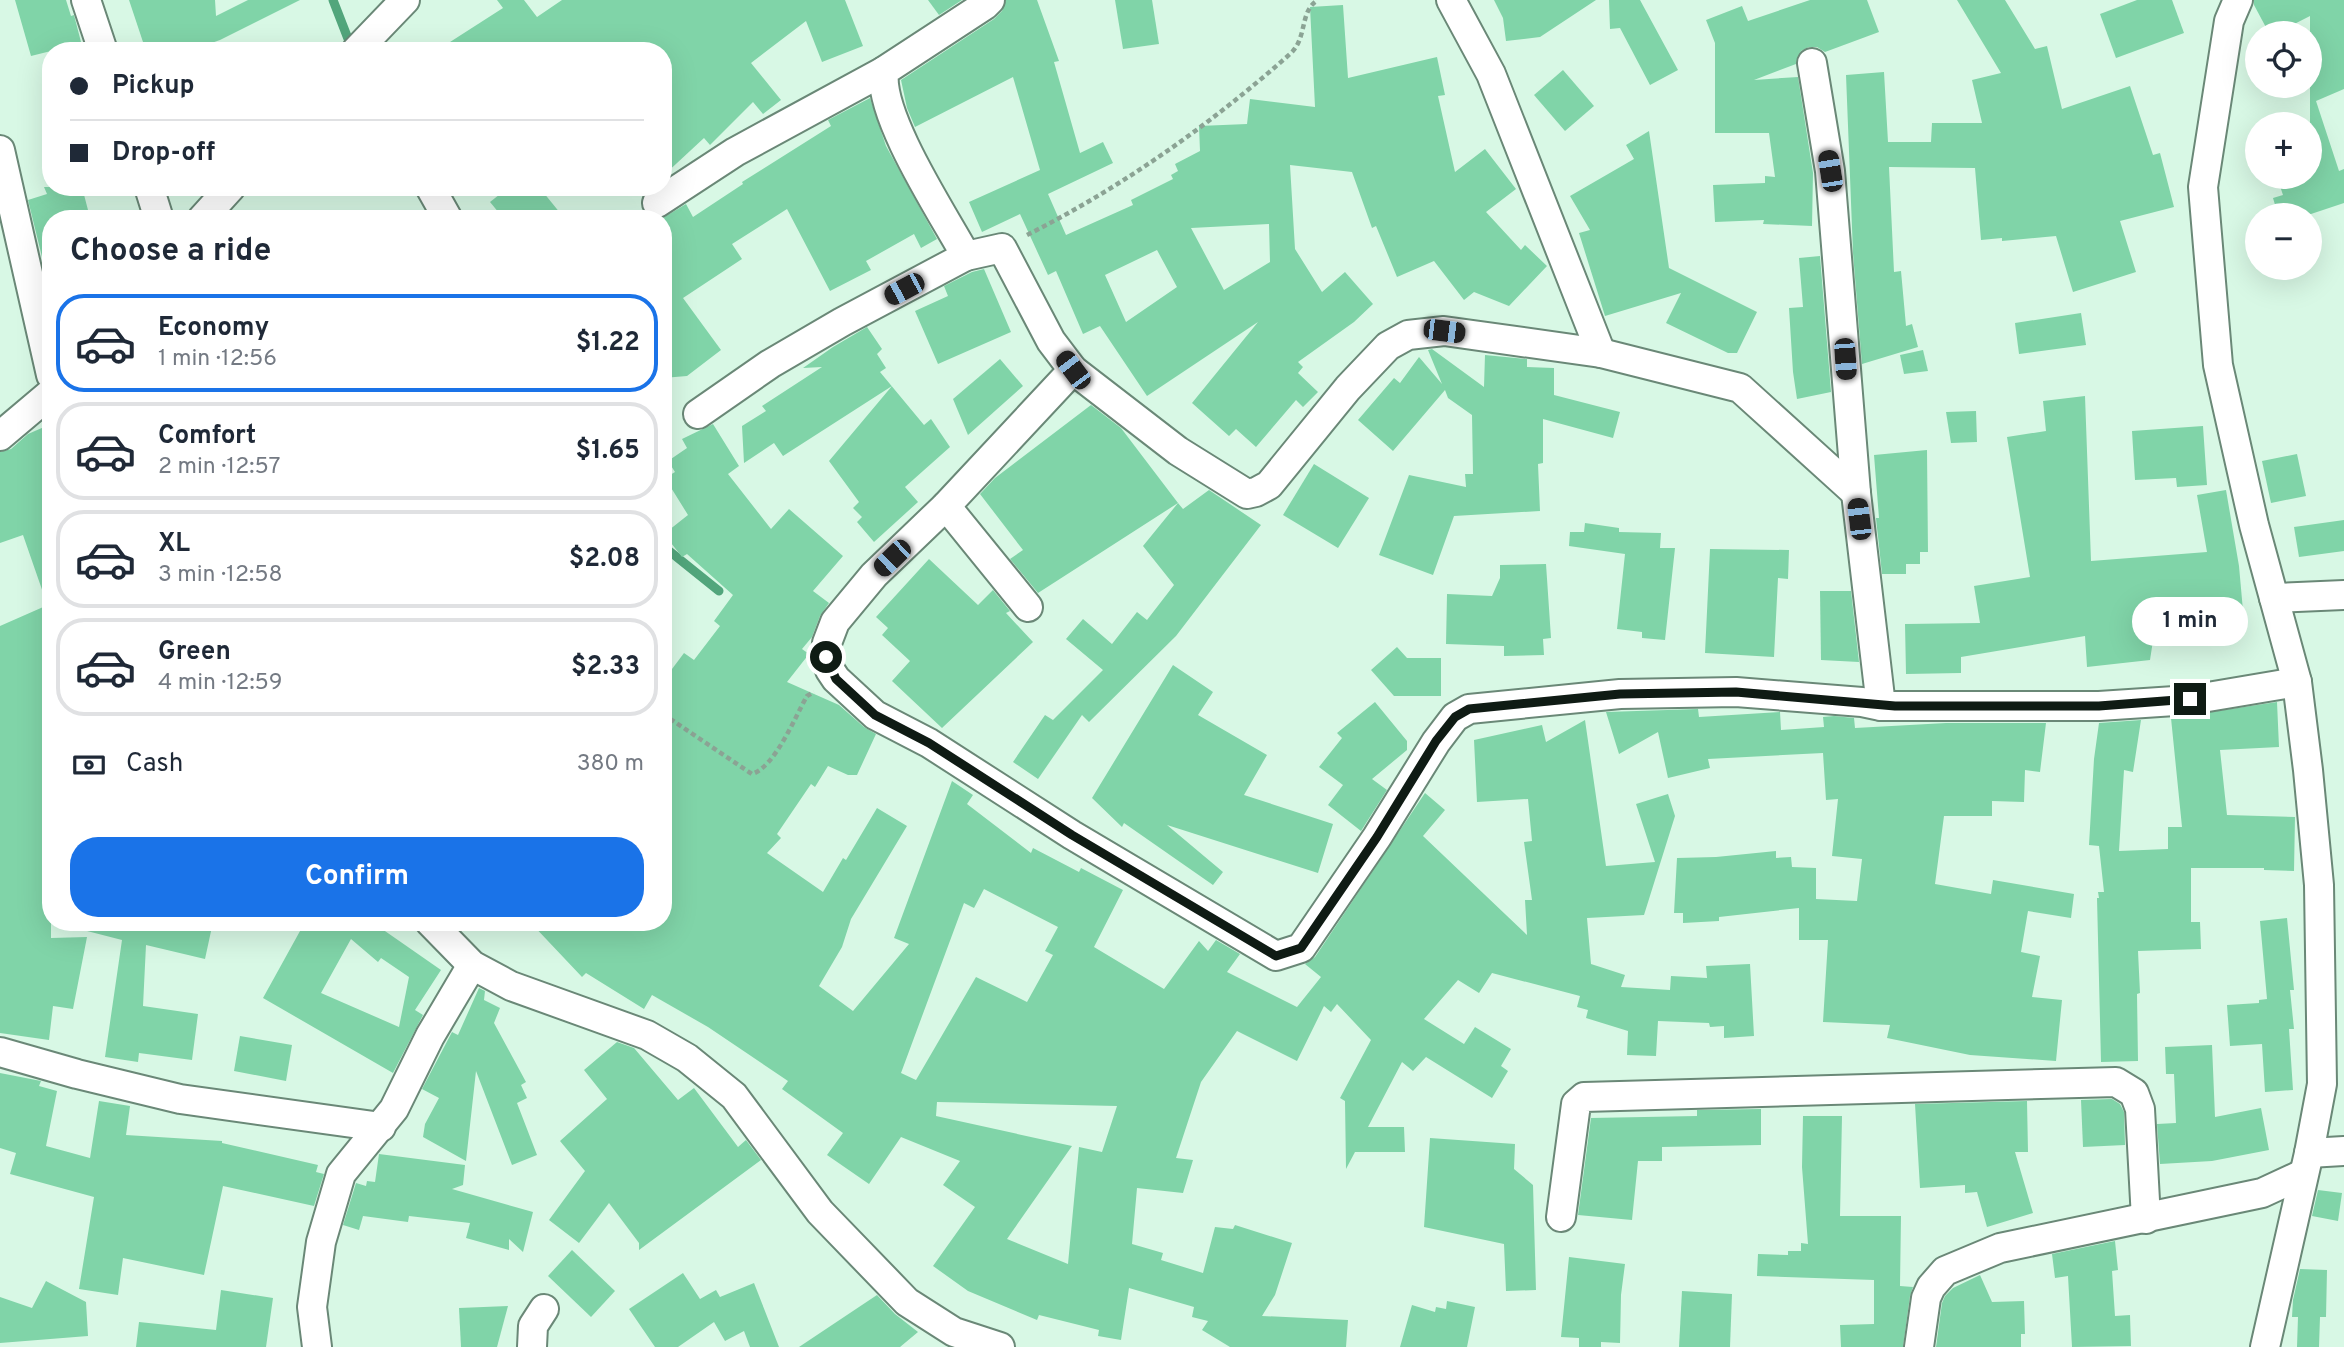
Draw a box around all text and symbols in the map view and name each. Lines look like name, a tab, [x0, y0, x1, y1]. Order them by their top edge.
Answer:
map controls	[2245, 21, 2322, 280]
button: locate	[2245, 21, 2322, 98]
text: Pickup	[112, 70, 195, 103]
button: +	[2245, 112, 2322, 189]
text: Drop-off	[112, 137, 215, 170]
car	[1817, 149, 1844, 193]
button: −	[2245, 203, 2322, 280]
text: Choose a ride	[70, 232, 271, 272]
car	[881, 270, 928, 308]
icon: car	[74, 312, 137, 375]
text: Economy	[158, 312, 269, 345]
car	[1422, 318, 1467, 344]
text: $1.22	[576, 327, 640, 360]
car	[1834, 337, 1857, 381]
text: 1 min · 12:56	[158, 345, 277, 374]
car	[1052, 347, 1095, 393]
icon: car	[74, 420, 137, 483]
text: Comfort	[158, 420, 256, 453]
text: $1.65	[576, 435, 640, 468]
text: 2 min · 12:57	[158, 453, 280, 482]
car	[1847, 497, 1872, 541]
icon: car	[74, 528, 137, 591]
text: XL	[158, 528, 190, 561]
car	[870, 536, 915, 580]
text: $2.08	[569, 543, 640, 576]
text: 3 min · 12:58	[158, 561, 283, 590]
callout: 1 min	[2132, 598, 2248, 646]
text: 1 min	[2162, 607, 2218, 636]
icon: car	[74, 636, 137, 699]
text: Green	[158, 636, 231, 669]
route start	[810, 641, 842, 673]
text: $2.33	[571, 651, 640, 684]
text: 4 min · 12:59	[158, 669, 282, 698]
route end	[2174, 683, 2206, 715]
icon: cash	[70, 746, 108, 784]
text: Cash	[126, 748, 183, 781]
text: 380 m	[577, 750, 644, 779]
button: Confirm	[70, 837, 644, 917]

